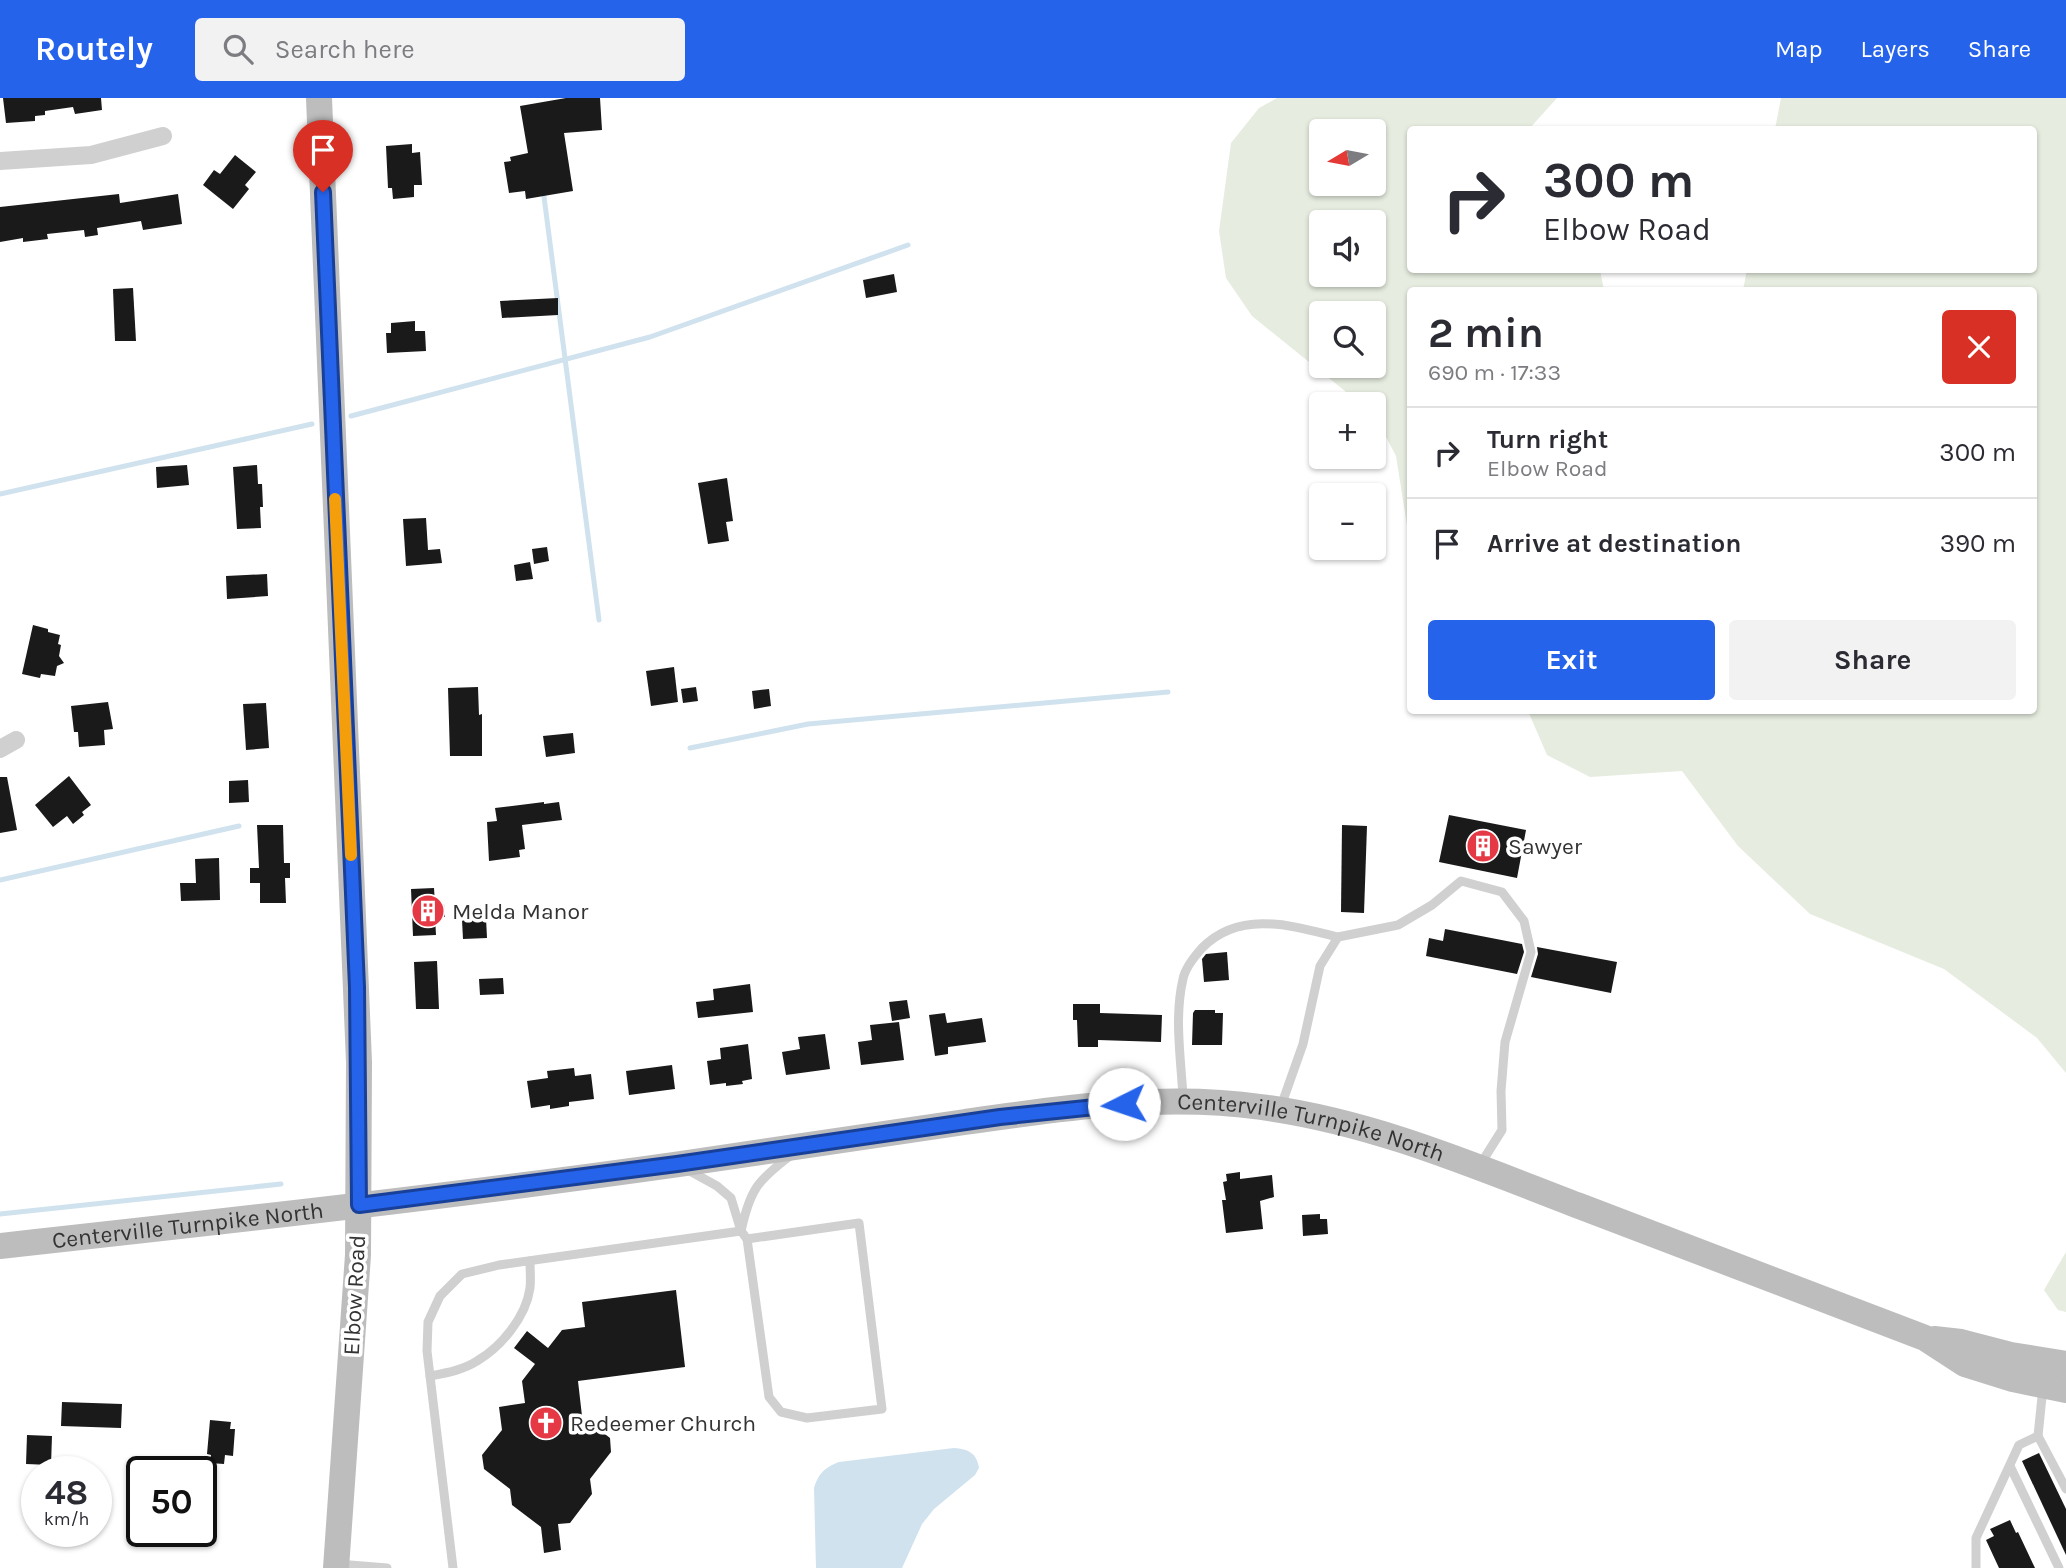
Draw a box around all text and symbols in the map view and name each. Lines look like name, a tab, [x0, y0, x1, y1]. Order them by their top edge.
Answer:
search box	[195, 18, 685, 81]
text: Routely	[35, 30, 153, 68]
icon: search	[219, 30, 257, 68]
text: Search here	[275, 34, 415, 65]
text: Map	[1775, 35, 1823, 63]
text: Layers	[1861, 35, 1930, 63]
text: Share	[1968, 35, 2031, 63]
north arrow	[1309, 119, 1386, 196]
map controls	[1309, 119, 1386, 560]
pin	[293, 120, 353, 192]
icon: arrive	[304, 131, 342, 169]
text: 300 m	[1543, 152, 1694, 209]
icon: right	[1428, 154, 1519, 245]
button: sound	[1309, 210, 1386, 287]
text: Elbow Road	[1543, 211, 1711, 248]
button: search	[1309, 301, 1386, 378]
text: 2 min	[1428, 308, 1544, 358]
button: close	[1942, 310, 2016, 384]
text: 690 m · 17:33	[1428, 359, 1561, 386]
button: +	[1309, 392, 1386, 469]
text: Turn right	[1487, 424, 1608, 455]
icon: right	[1428, 434, 1466, 472]
text: 300 m	[1939, 437, 2016, 468]
text: Elbow Road	[1487, 455, 1608, 482]
button: −	[1309, 483, 1386, 560]
icon: arrive	[1428, 525, 1466, 563]
text: Arrive at destination	[1487, 528, 1741, 559]
text: 390 m	[1940, 528, 2016, 559]
button: Exit	[1428, 620, 1715, 700]
button: Share	[1729, 620, 2016, 700]
building icon: Sawyer	[1464, 827, 1502, 865]
place label: Sawyer	[1508, 833, 1583, 860]
building icon: Melda Manor	[409, 892, 447, 930]
place label: Melda Manor	[452, 898, 589, 925]
position arrow	[1087, 1067, 1161, 1141]
street label: Centerville Turnpike North	[1177, 1088, 1448, 1168]
street label: Centerville Turnpike North	[51, 1197, 325, 1254]
street label: Elbow Road	[338, 1234, 371, 1356]
church icon: Redeemer Church	[527, 1404, 565, 1442]
place label: Redeemer Church	[570, 1410, 756, 1437]
speed limit sign: 50	[126, 1456, 217, 1547]
text: 48	[45, 1472, 88, 1513]
text: km/h	[44, 1508, 89, 1530]

